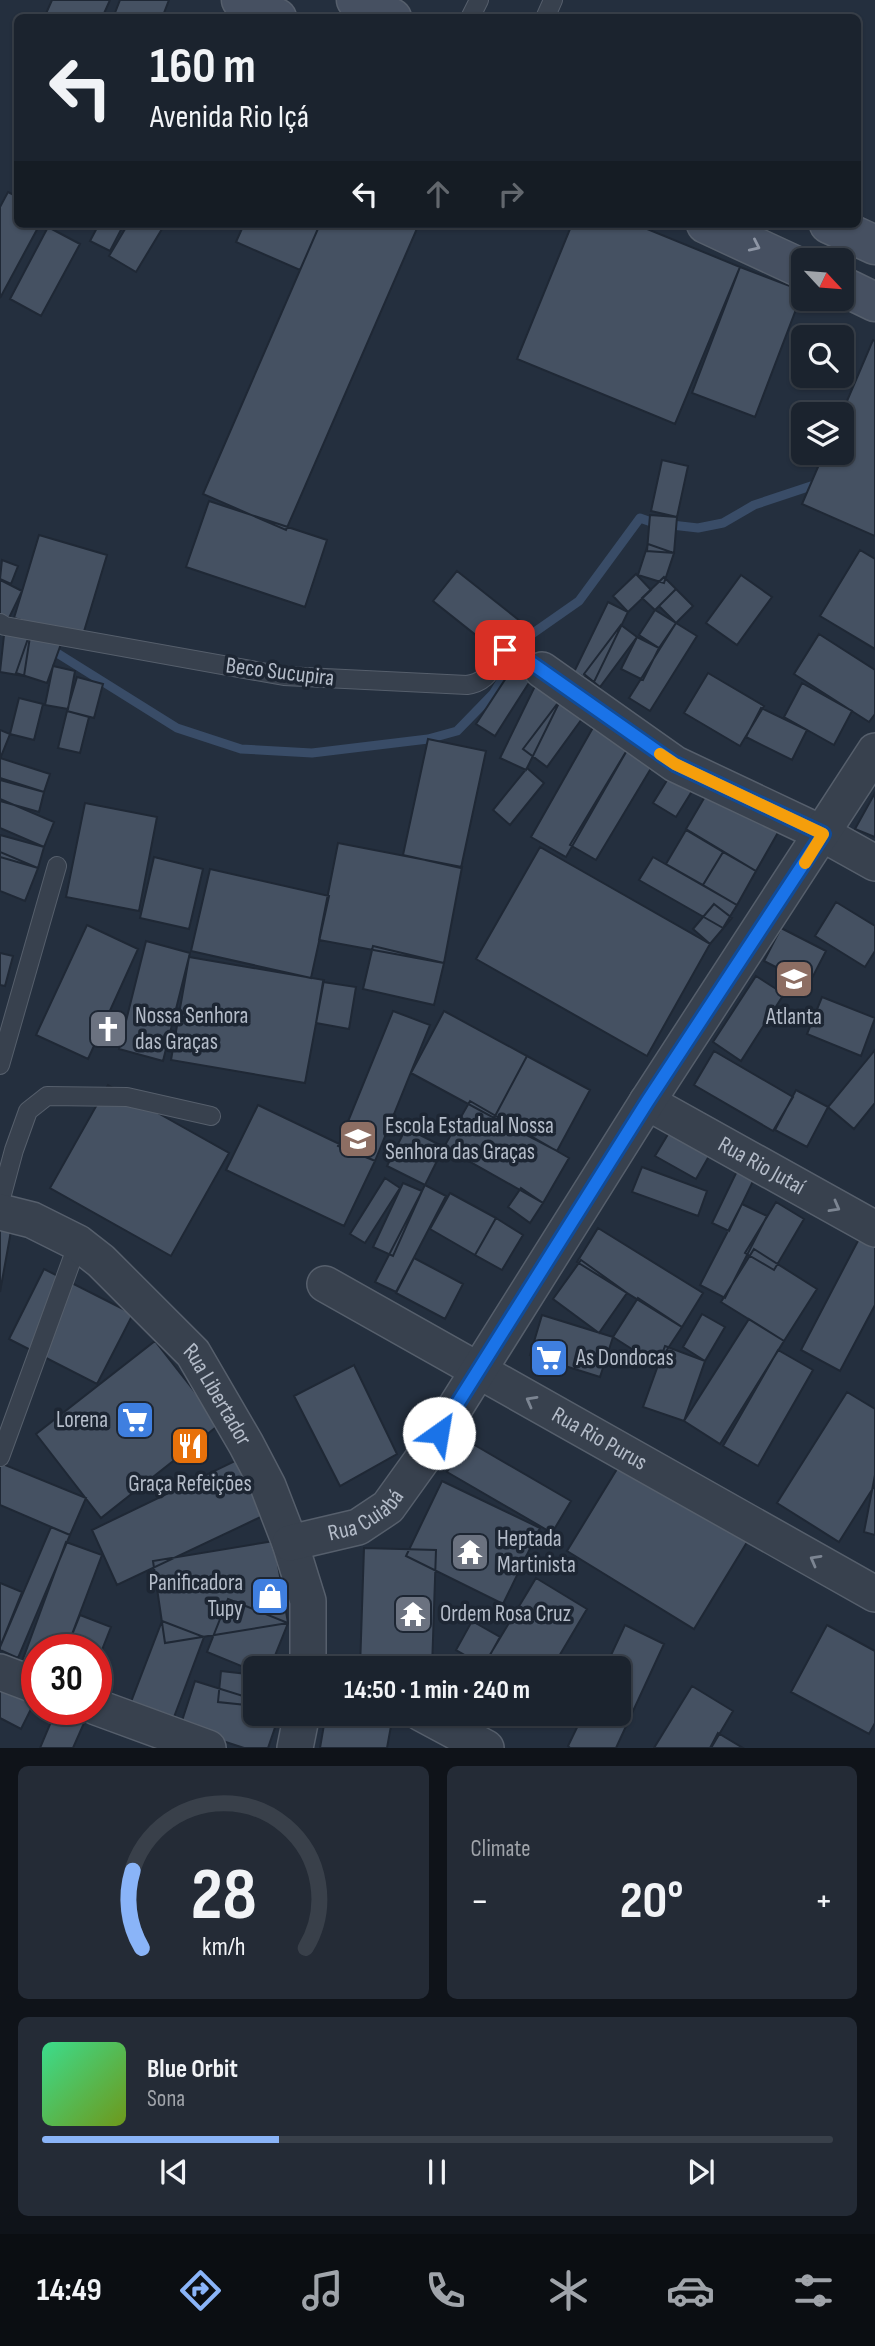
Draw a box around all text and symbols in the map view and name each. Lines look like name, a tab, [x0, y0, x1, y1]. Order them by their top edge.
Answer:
text: 160 m	[150, 38, 256, 97]
icon: left	[35, 42, 126, 133]
text: Avenida Rio Içá	[150, 98, 309, 137]
icon: left	[346, 175, 384, 213]
icon: ahead	[419, 175, 457, 213]
icon: right	[492, 175, 530, 213]
one-way arrow	[748, 238, 760, 252]
north arrow	[791, 248, 854, 312]
map controls	[791, 248, 854, 465]
button: search	[791, 325, 854, 388]
button: layers	[791, 402, 854, 465]
pin	[475, 620, 535, 680]
icon: arrive	[486, 631, 524, 669]
street label: Beco Sucupira	[224, 651, 336, 693]
school or university icon: Atlanta	[773, 958, 815, 1000]
place label: Nossa Senhora das Graças	[135, 1002, 248, 1056]
place label: Atlanta	[765, 1003, 822, 1031]
church icon: Nossa Senhora das Graças	[87, 1008, 129, 1050]
place label: Escola Estadual Nossa Senhora das Graças	[385, 1112, 554, 1166]
school or university icon: Escola Estadual Nossa Senhora das Graças	[337, 1118, 379, 1160]
street label: Rua Rio Jutaí	[713, 1130, 811, 1202]
one-way arrow	[828, 1199, 841, 1212]
street label: Rua Libertador	[177, 1337, 258, 1451]
supermarket icon: As Dondocas	[528, 1337, 570, 1379]
place label: As Dondocas	[575, 1344, 674, 1372]
position arrow	[402, 1396, 476, 1470]
one-way arrow	[526, 1396, 539, 1409]
supermarket icon: Lorena	[114, 1399, 156, 1441]
street label: Rua Rio Purus	[547, 1401, 652, 1477]
place label: Lorena	[56, 1406, 108, 1434]
restaurant icon: Graça Refeições	[169, 1425, 211, 1467]
place label: Graça Refeições	[128, 1470, 252, 1498]
street label: Rua Cuiabá	[325, 1484, 410, 1548]
place label: Heptada Martinista	[497, 1525, 576, 1579]
temple icon: Heptada Martinista	[449, 1531, 491, 1573]
one-way arrow	[810, 1555, 823, 1568]
place label: Panificadora Tupy	[149, 1569, 243, 1623]
shop icon: Panificadora Tupy	[249, 1575, 291, 1617]
temple icon: Ordem Rosa Cruz	[392, 1593, 434, 1635]
place label: Ordem Rosa Cruz	[440, 1600, 571, 1628]
speed limit sign: 30	[21, 1634, 112, 1725]
text: 14:50 · 1 min · 240 m	[344, 1675, 530, 1706]
text: Climate	[471, 1835, 530, 1863]
text: 28	[190, 1853, 256, 1941]
text: 20°	[620, 1870, 684, 1933]
text: −	[471, 1879, 489, 1924]
text: +	[814, 1879, 833, 1924]
text: km/h	[202, 1932, 245, 1963]
text: Blue Orbit	[147, 2054, 238, 2085]
text: Sona	[147, 2085, 185, 2113]
icon: previous	[155, 2153, 193, 2191]
icon: pause	[418, 2153, 456, 2191]
icon: next	[682, 2153, 720, 2191]
icon: directions	[176, 2266, 225, 2315]
icon: music	[298, 2266, 347, 2315]
icon: phone	[421, 2266, 470, 2315]
icon: climate	[544, 2266, 593, 2315]
icon: car	[666, 2266, 715, 2315]
icon: filters	[789, 2266, 838, 2315]
text: 14:49	[37, 2271, 102, 2310]

